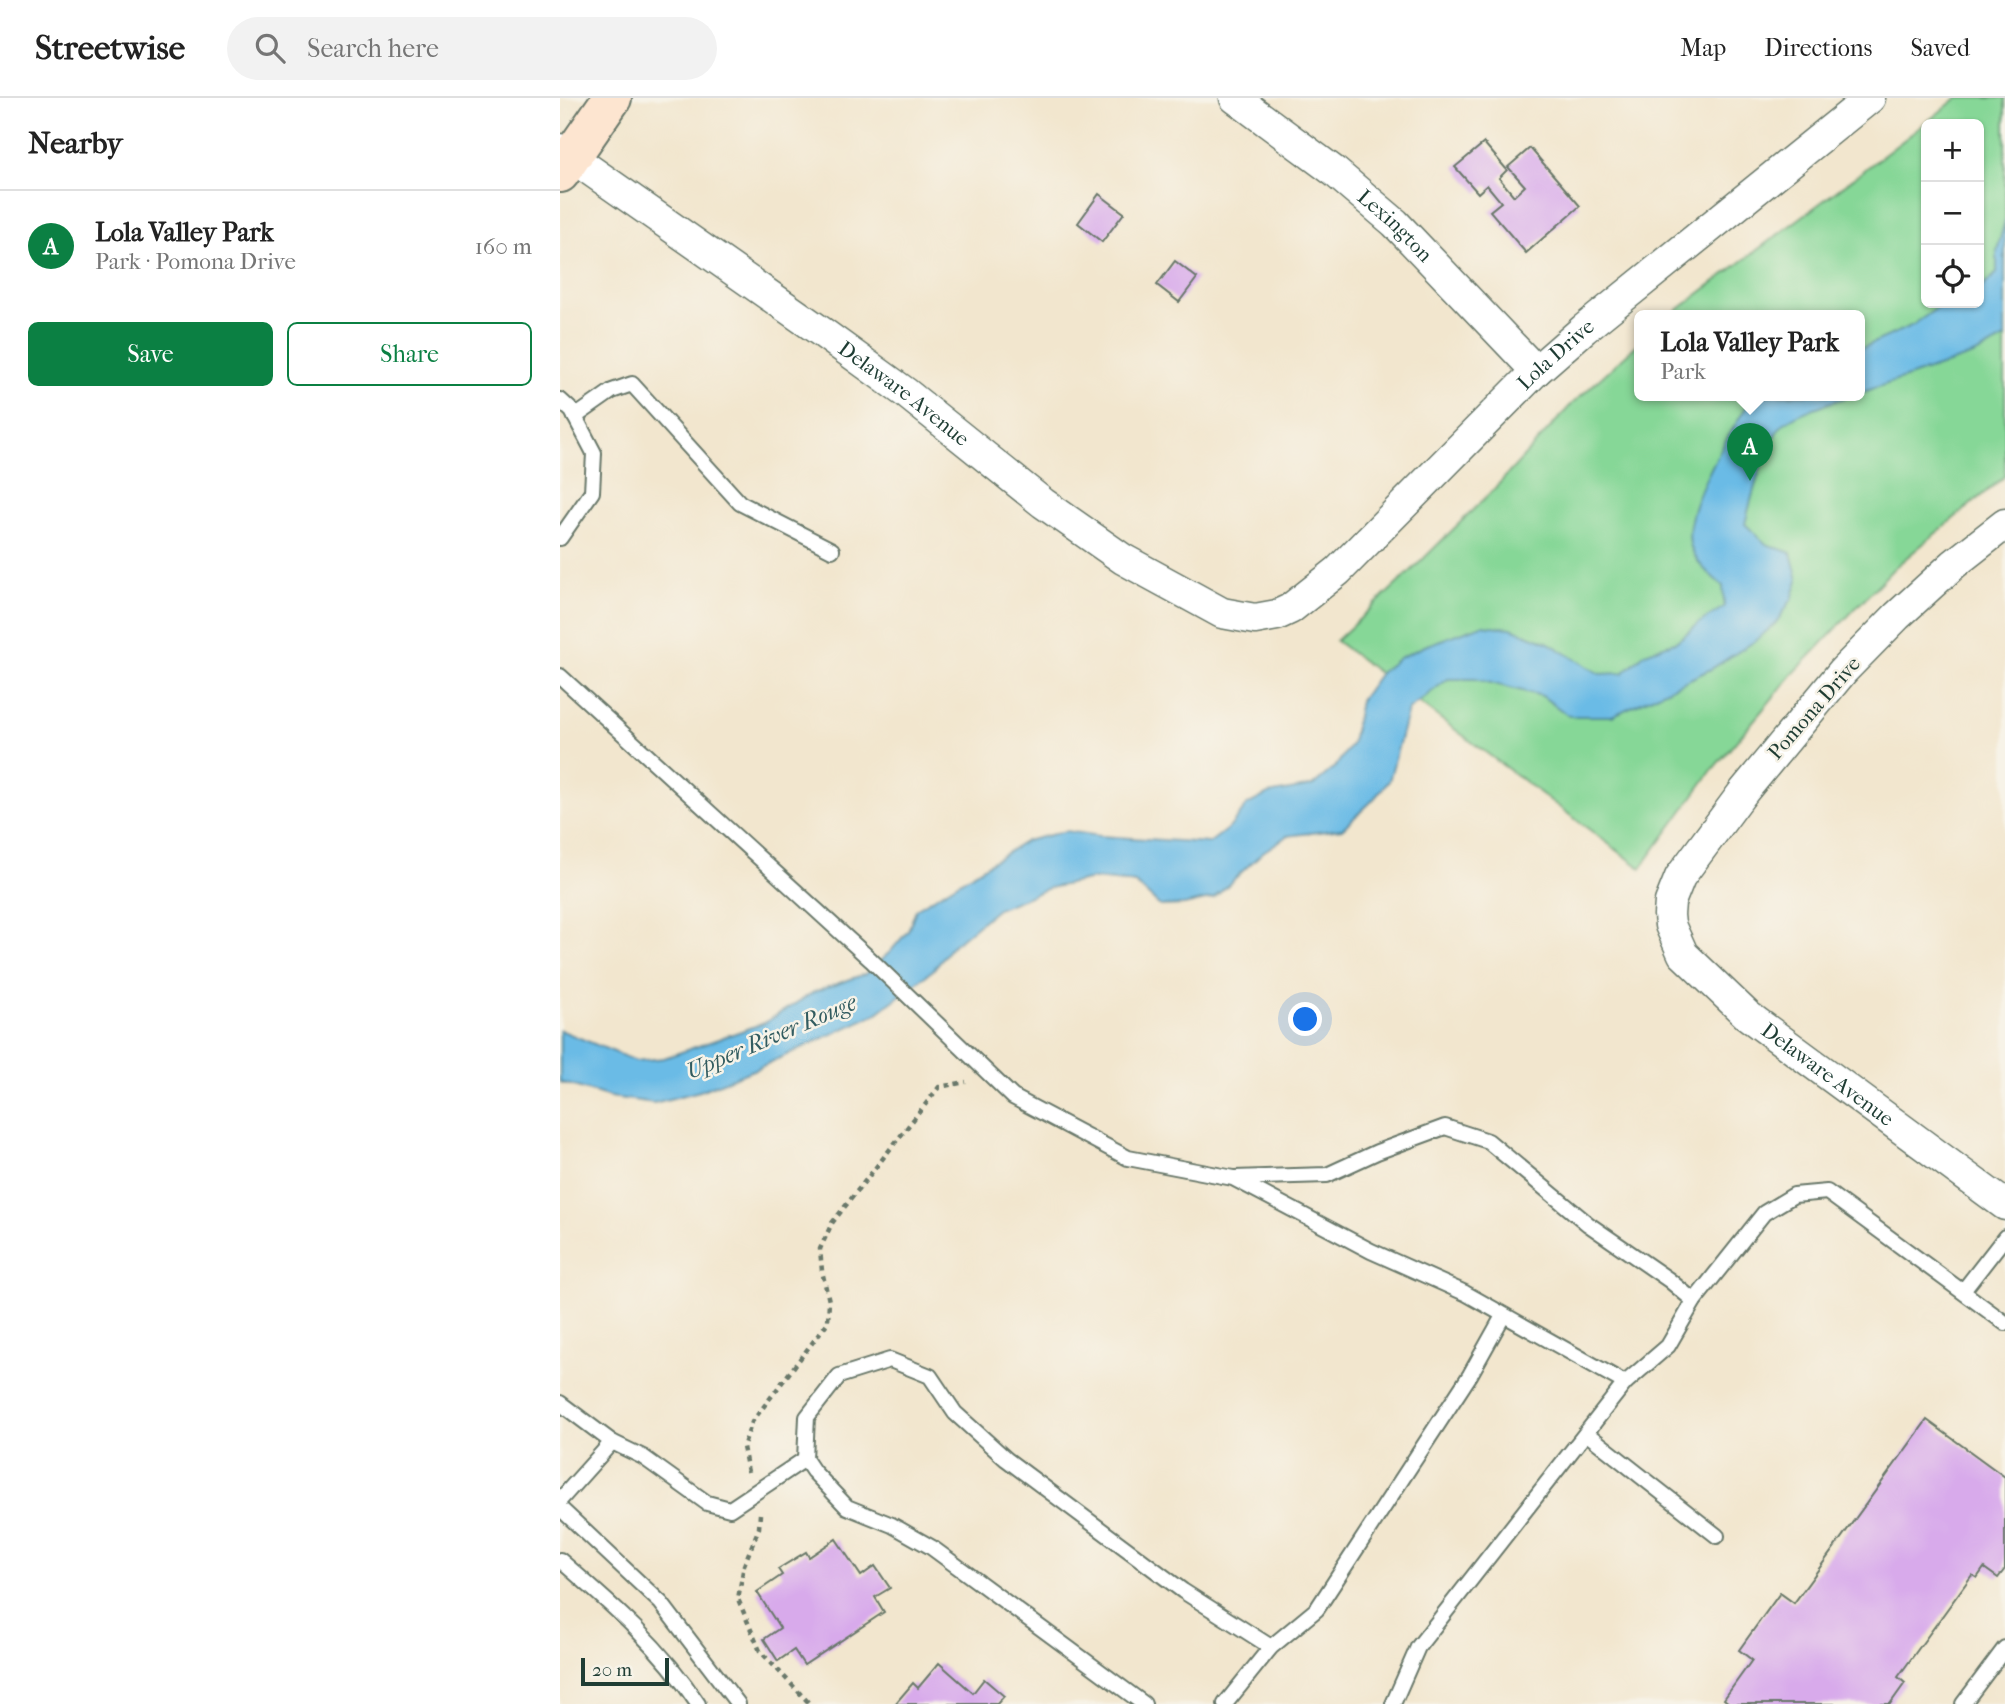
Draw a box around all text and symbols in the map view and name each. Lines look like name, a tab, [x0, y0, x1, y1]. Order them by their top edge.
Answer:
search box	[227, 17, 717, 80]
text: Streetwise	[35, 29, 185, 68]
icon: search	[251, 29, 289, 67]
text: Search here	[307, 33, 439, 64]
text: Map	[1680, 34, 1726, 62]
text: Directions	[1764, 34, 1872, 62]
text: Saved	[1910, 34, 1970, 62]
map controls	[1921, 119, 1984, 308]
button: +	[1921, 119, 1984, 182]
text: Nearby	[28, 126, 123, 161]
button: −	[1921, 182, 1984, 245]
street label: Lexington	[1353, 185, 1437, 267]
text: Lola Valley Park	[95, 217, 274, 248]
text: A	[44, 233, 58, 260]
text: 160 m	[475, 233, 532, 260]
button: locate	[1921, 245, 1984, 308]
text: Park · Pomona Drive	[95, 248, 296, 275]
popup	[1634, 310, 1865, 401]
street label: Lola Drive	[1512, 314, 1599, 395]
button: Save	[28, 322, 273, 386]
button: Share	[287, 322, 532, 386]
text: Lola Valley Park	[1660, 327, 1839, 358]
street label: Delaware Avenue	[834, 336, 974, 451]
text: Park	[1660, 358, 1706, 385]
pin: A	[1727, 423, 1773, 481]
street label: Pomona Drive	[1763, 652, 1865, 764]
water label: Upper River Rouge	[682, 989, 861, 1085]
your location	[1288, 1002, 1322, 1036]
street label: Delaware Avenue	[1757, 1018, 1898, 1131]
scale bar	[581, 1655, 668, 1687]
text: 20 m	[592, 1659, 632, 1681]

